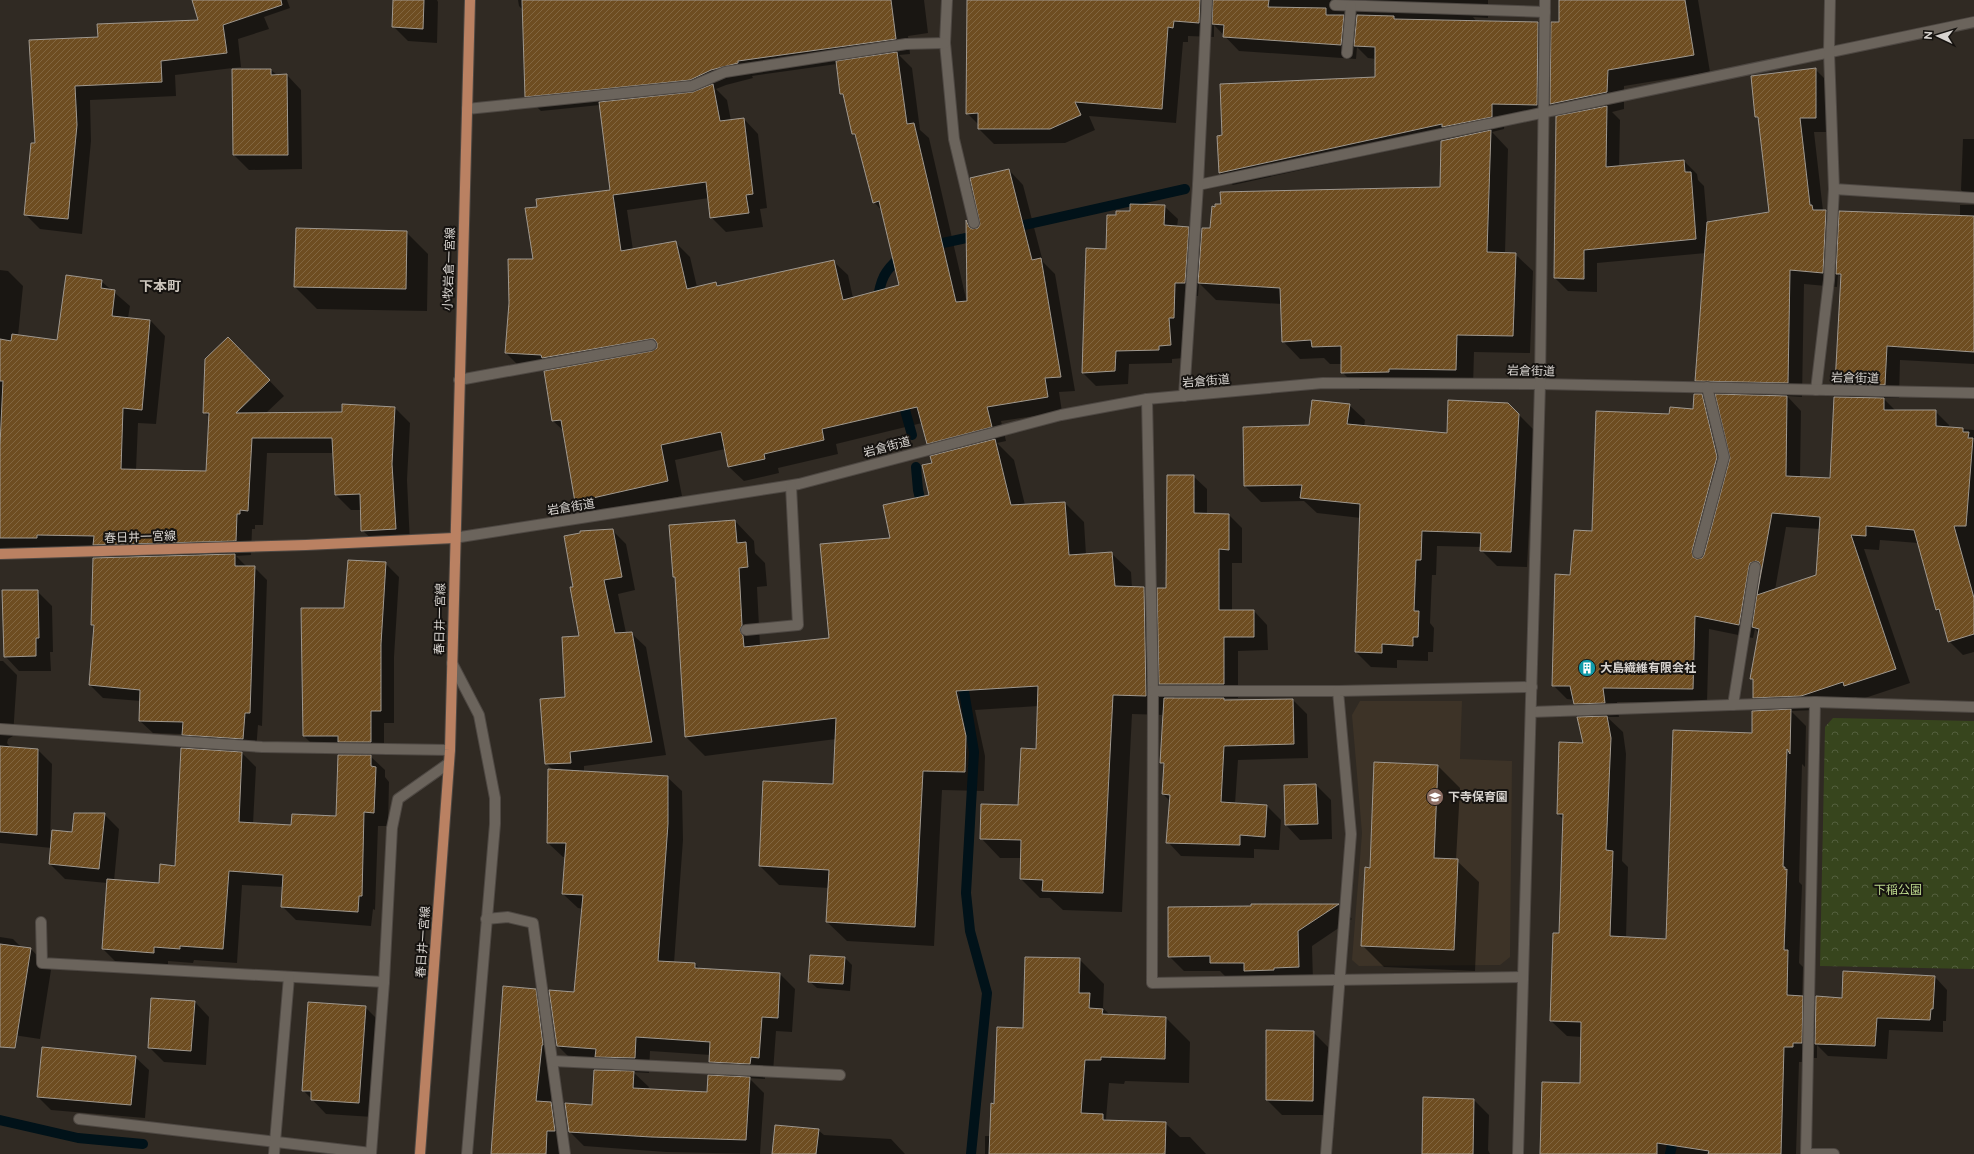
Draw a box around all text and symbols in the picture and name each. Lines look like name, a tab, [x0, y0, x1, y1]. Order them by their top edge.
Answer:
north arrow	[1918, 16, 1958, 56]
text: N	[1922, 31, 1935, 40]
street label: 小牧岩倉一宮線	[441, 227, 457, 311]
district label: 下本町	[139, 278, 181, 294]
street label: 岩倉街道	[1507, 364, 1555, 378]
street label: 岩倉街道	[1831, 371, 1879, 385]
street label: 岩倉街道	[1181, 372, 1231, 390]
street label: 岩倉街道	[862, 434, 912, 460]
street label: 岩倉街道	[546, 496, 596, 518]
street label: 春日井一宮線	[104, 529, 176, 545]
street label: 春日井一宮線	[432, 583, 448, 655]
building icon: 大島繊維有限会社	[1577, 658, 1597, 678]
place label: 大島繊維有限会社	[1600, 661, 1696, 675]
school or university icon: 下寺保育園	[1425, 787, 1445, 807]
place label: 下寺保育園	[1448, 790, 1508, 804]
park label: 下稲公園	[1874, 883, 1922, 897]
street label: 春日井一宮線	[414, 906, 432, 978]

